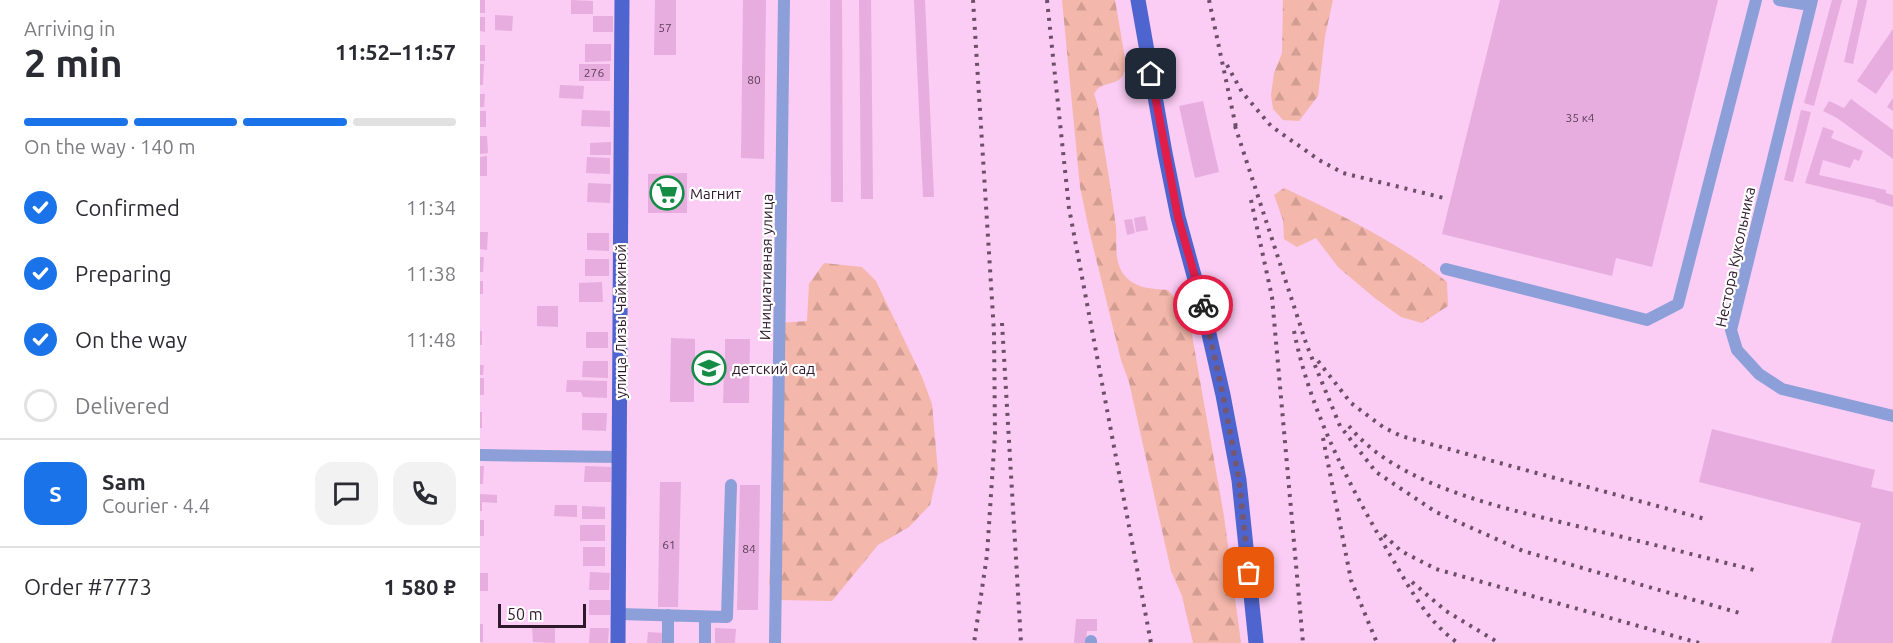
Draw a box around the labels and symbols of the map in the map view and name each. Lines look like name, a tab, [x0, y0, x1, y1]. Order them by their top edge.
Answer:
house number: 57	[658, 21, 672, 34]
pin	[1125, 48, 1176, 99]
house number: 276	[584, 66, 604, 79]
house number: 80	[747, 73, 761, 86]
house number: 35 к4	[1565, 111, 1595, 124]
supermarket icon: Магнит	[649, 175, 685, 211]
place label: Магнит	[690, 185, 741, 202]
street label: Нестора Кукольника	[1712, 185, 1758, 329]
street label: Инициативная улица	[756, 194, 776, 340]
street label: улица Лизы Чайкиной	[612, 244, 629, 398]
courier	[1173, 275, 1233, 335]
school or university icon: детский сад	[691, 350, 727, 386]
place label: детский сад	[732, 360, 815, 377]
house number: 61	[662, 538, 676, 551]
house number: 84	[742, 542, 756, 555]
pin	[1223, 547, 1274, 598]
scale bar	[498, 601, 586, 628]

